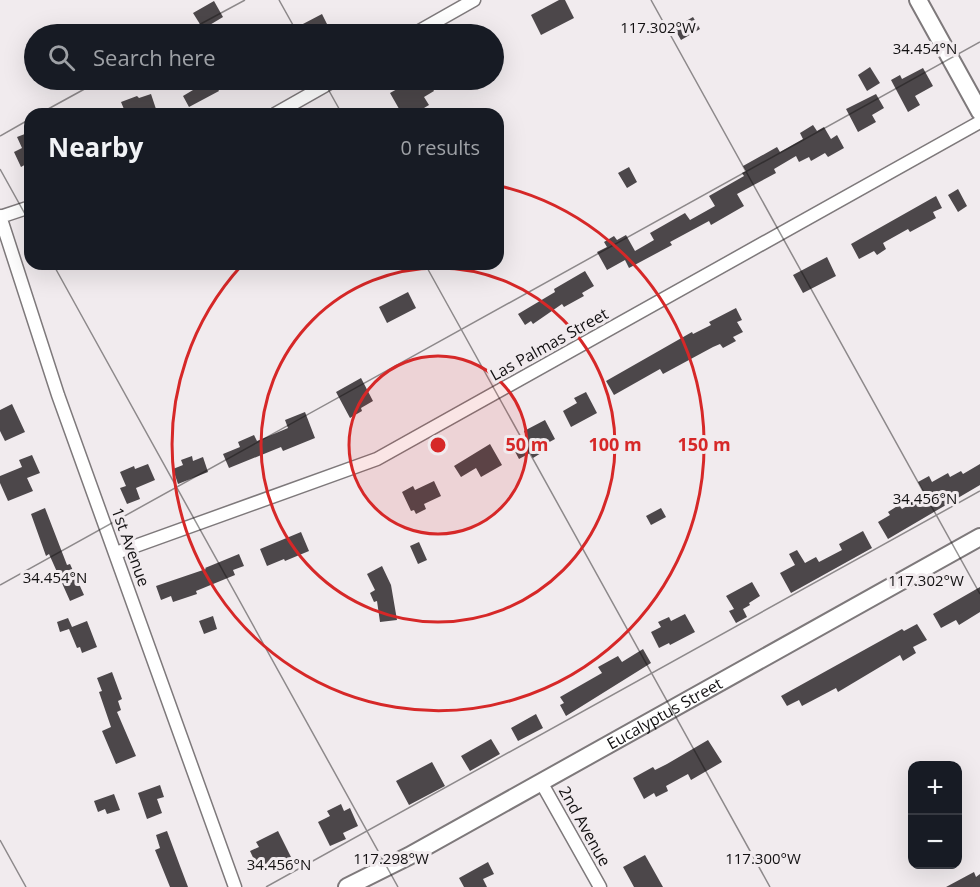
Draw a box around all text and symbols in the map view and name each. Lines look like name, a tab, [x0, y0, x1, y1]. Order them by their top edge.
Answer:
text: 117.302°W	[620, 17, 696, 37]
search box	[24, 24, 504, 90]
text: 34.454°N	[893, 38, 957, 58]
icon: search	[45, 41, 78, 74]
text: Search here	[93, 42, 216, 72]
text: Nearby	[48, 129, 143, 165]
text: 0 results	[400, 134, 480, 161]
street label: Las Palmas Street	[486, 302, 612, 386]
text: 50 m	[506, 432, 548, 456]
text: 100 m	[588, 432, 642, 456]
text: 150 m	[677, 432, 731, 456]
centre of rings	[428, 435, 448, 455]
text: 34.456°N	[893, 488, 957, 508]
street label: 1st Avenue	[107, 505, 155, 589]
text: 34.454°N	[23, 567, 87, 587]
text: 117.302°W	[888, 570, 964, 590]
street label: Eucalyptus Street	[603, 672, 726, 754]
map controls	[908, 761, 962, 869]
button: +	[908, 761, 962, 815]
street label: 2nd Avenue	[554, 782, 616, 870]
button: −	[908, 815, 962, 869]
text: 117.298°W	[353, 848, 429, 868]
text: 117.300°W	[725, 848, 801, 868]
text: 34.456°N	[247, 854, 311, 874]

